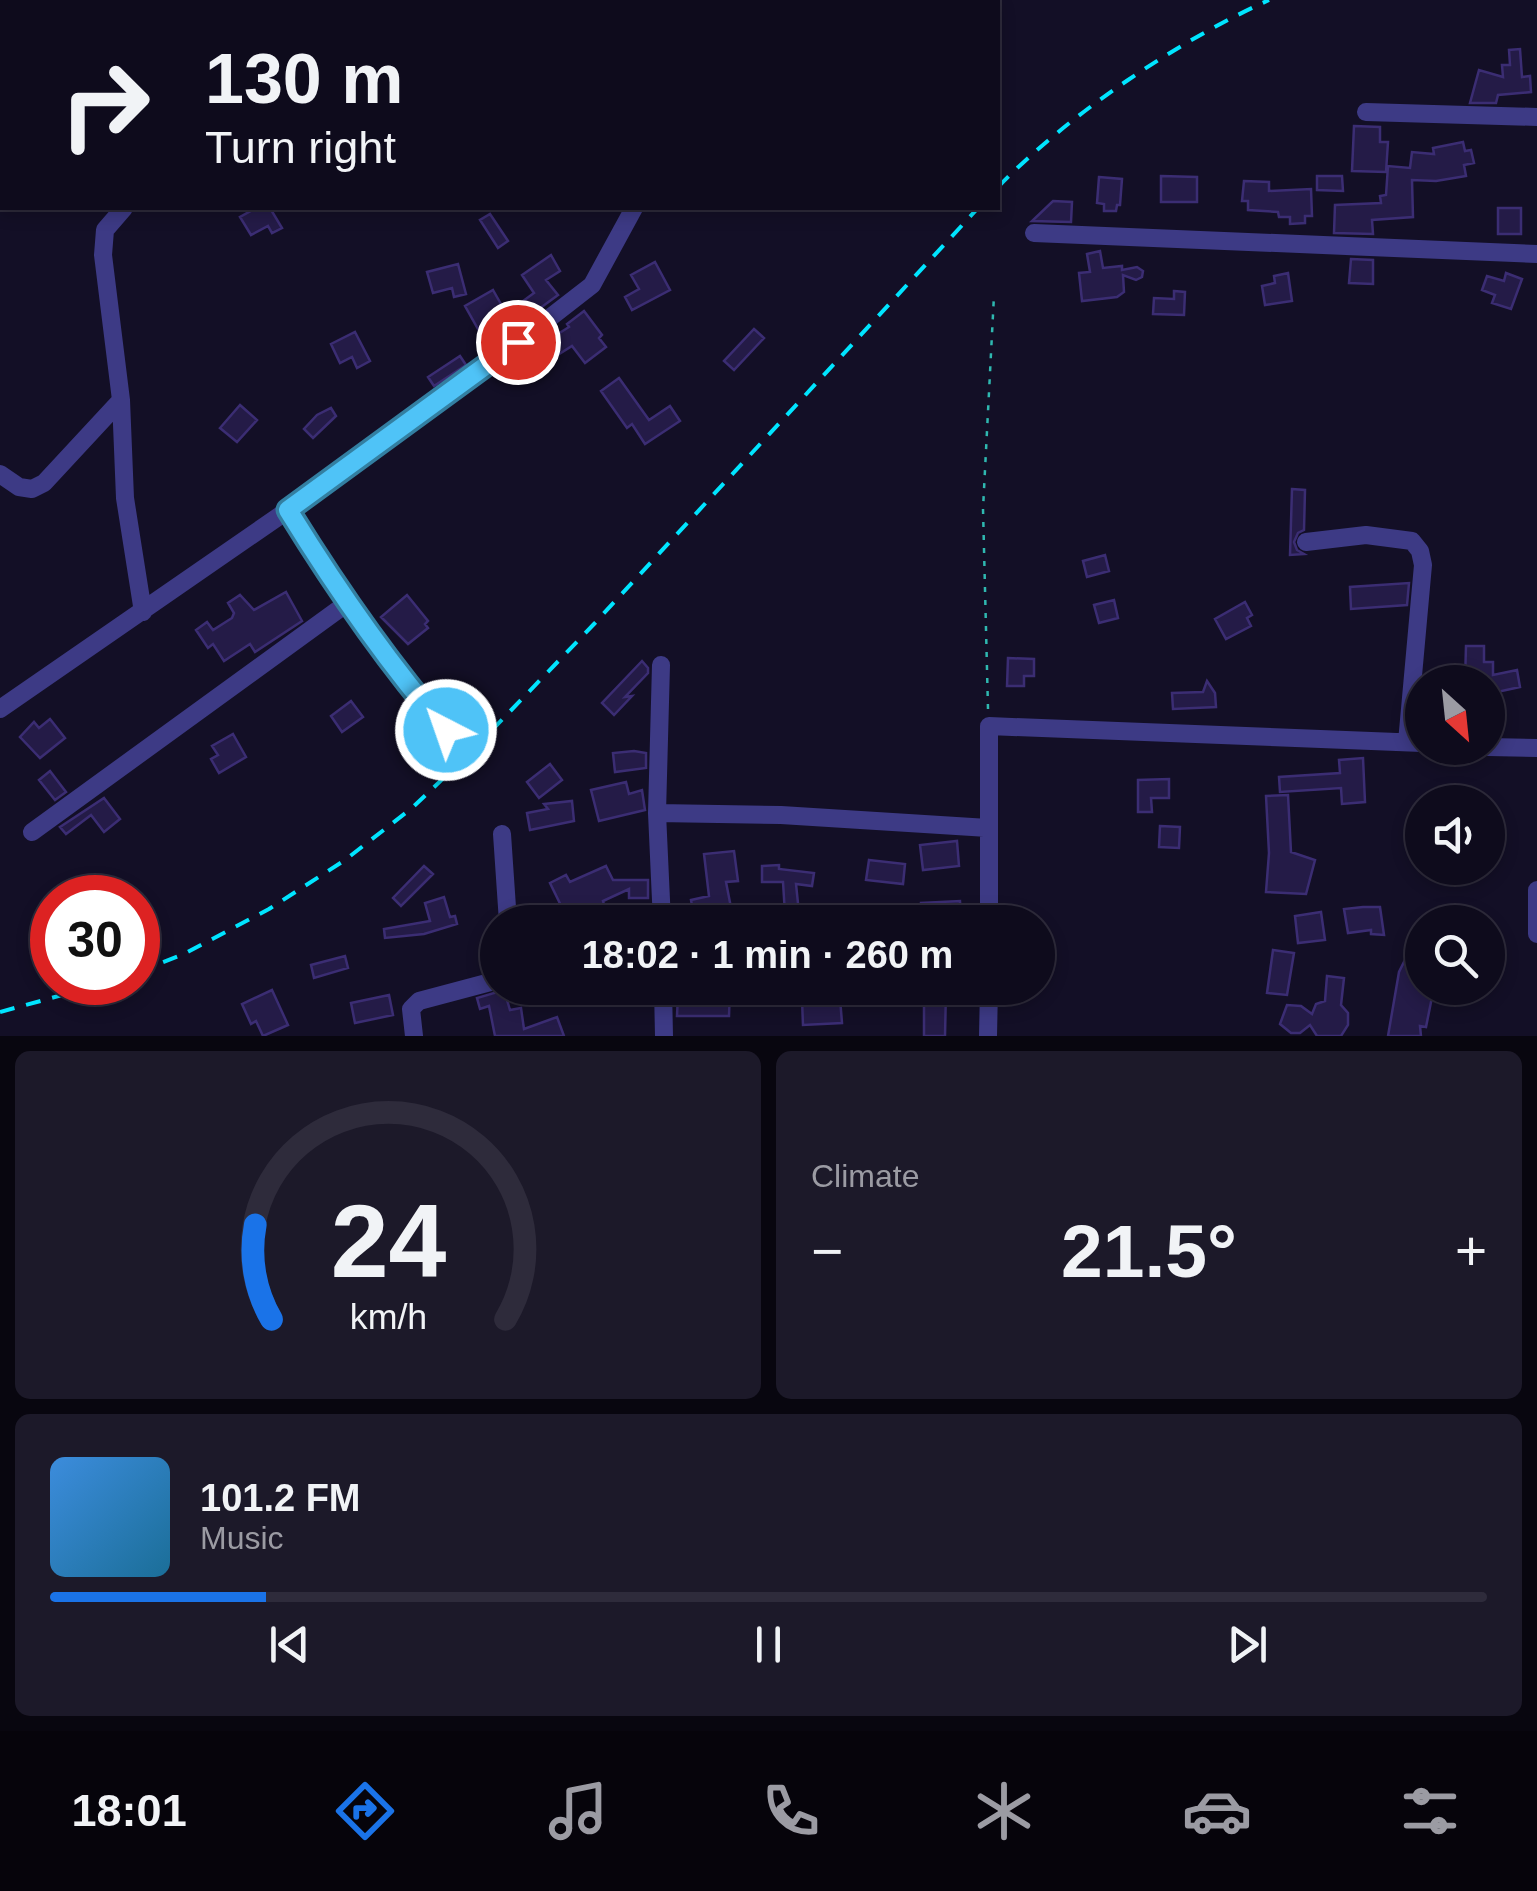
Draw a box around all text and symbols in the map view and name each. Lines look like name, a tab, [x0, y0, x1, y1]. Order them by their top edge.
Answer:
icon: right	[40, 40, 170, 170]
text: 130 m	[205, 40, 403, 118]
text: Turn right	[205, 122, 396, 173]
pin	[476, 300, 561, 385]
icon: arrive	[491, 315, 546, 370]
north arrow	[1405, 665, 1505, 765]
map controls	[1405, 665, 1505, 1005]
position arrow	[394, 678, 498, 782]
button: sound	[1405, 785, 1505, 885]
speed limit sign: 30	[30, 875, 160, 1005]
button: search	[1405, 905, 1505, 1005]
text: 18:02 · 1 min · 260 m	[582, 934, 953, 976]
text: Climate	[811, 1158, 919, 1194]
text: 24	[330, 1183, 446, 1299]
text: 21.5°	[1061, 1209, 1237, 1293]
text: −	[811, 1220, 843, 1282]
text: +	[1455, 1220, 1487, 1282]
text: km/h	[349, 1297, 427, 1337]
text: 101.2 FM	[200, 1477, 361, 1519]
text: Music	[200, 1520, 284, 1556]
icon: previous	[262, 1617, 317, 1672]
icon: pause	[741, 1617, 796, 1672]
icon: next	[1220, 1617, 1275, 1672]
icon: directions	[330, 1776, 400, 1846]
icon: music	[543, 1776, 613, 1846]
icon: phone	[756, 1776, 826, 1846]
icon: climate	[969, 1776, 1039, 1846]
icon: car	[1182, 1776, 1252, 1846]
icon: filters	[1395, 1776, 1465, 1846]
text: 18:01	[72, 1785, 187, 1836]

